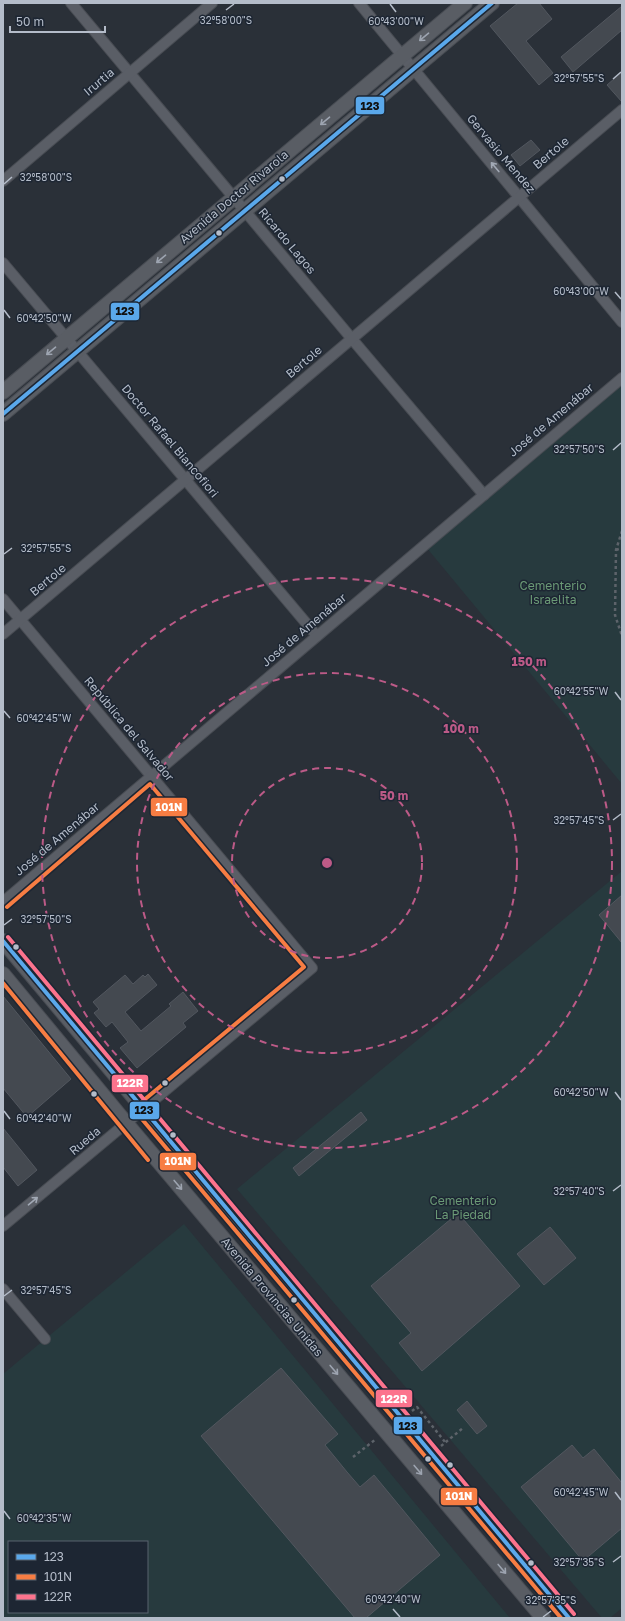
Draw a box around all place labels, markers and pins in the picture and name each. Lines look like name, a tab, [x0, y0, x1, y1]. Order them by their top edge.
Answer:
unlabelled marker	[277, 174, 287, 184]
unlabelled marker	[214, 228, 224, 238]
centre of rings	[320, 856, 334, 870]
unlabelled marker	[11, 942, 21, 952]
unlabelled marker	[160, 1078, 170, 1088]
unlabelled marker	[89, 1089, 99, 1099]
unlabelled marker	[168, 1130, 178, 1140]
unlabelled marker	[289, 1295, 299, 1305]
unlabelled marker	[423, 1454, 433, 1464]
unlabelled marker	[445, 1460, 455, 1470]
unlabelled marker	[526, 1558, 536, 1568]

